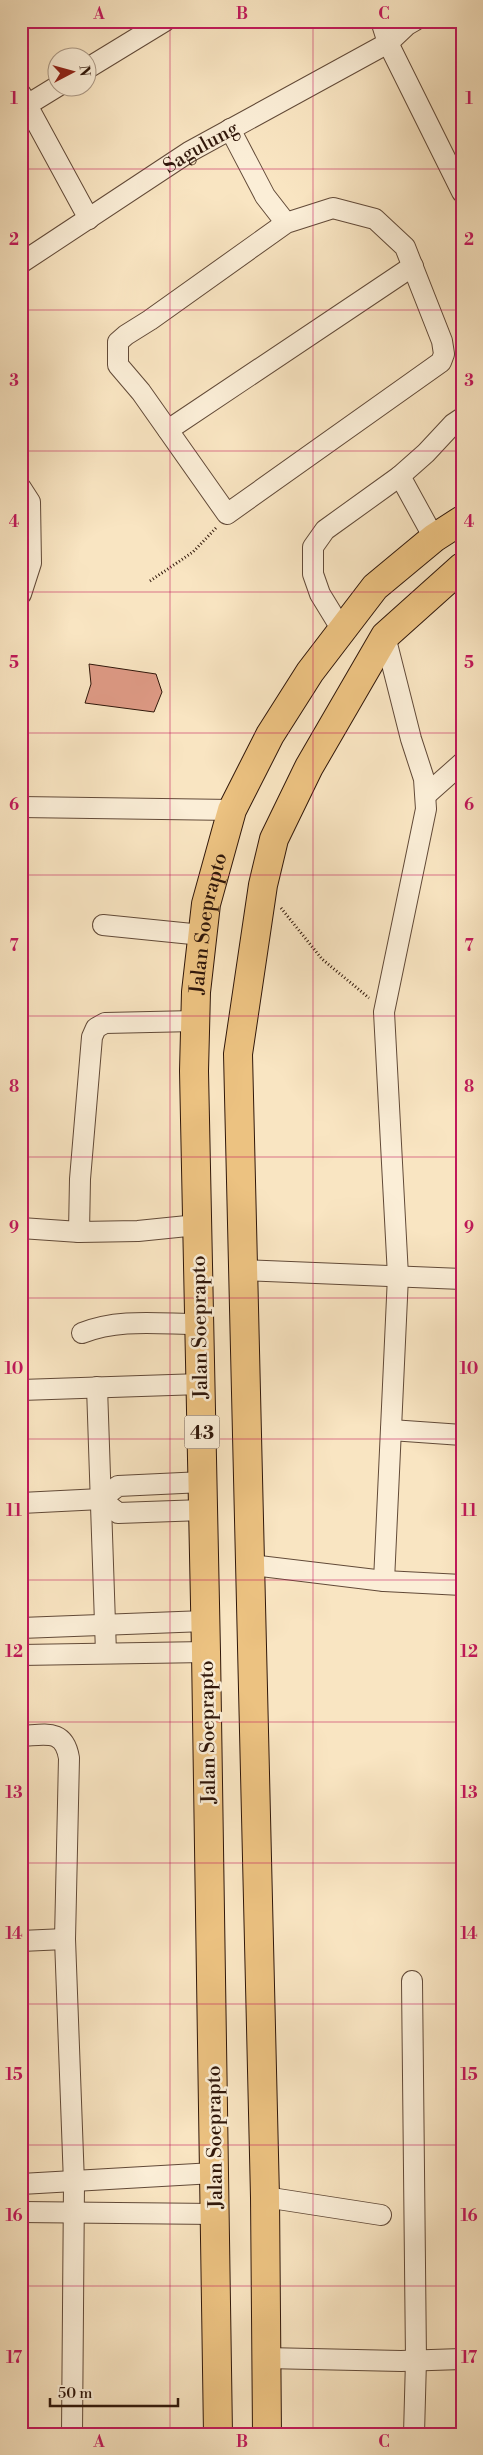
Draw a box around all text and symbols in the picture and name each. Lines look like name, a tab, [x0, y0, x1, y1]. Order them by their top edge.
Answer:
text: A	[92, 4, 105, 24]
text: B	[236, 4, 248, 24]
text: C	[378, 4, 390, 24]
north arrow	[48, 48, 98, 98]
text: N	[74, 64, 93, 77]
text: 1	[10, 89, 18, 109]
text: 1	[465, 89, 473, 109]
street label: Sagulung	[159, 116, 244, 180]
text: 2	[9, 230, 19, 250]
text: 2	[464, 230, 474, 250]
text: 3	[9, 371, 19, 391]
text: 3	[464, 371, 474, 391]
text: 4	[9, 512, 20, 532]
text: 4	[464, 512, 475, 532]
text: 5	[9, 653, 19, 673]
text: 5	[464, 653, 474, 673]
text: 6	[9, 795, 19, 815]
text: 6	[464, 795, 474, 815]
street label: Jalan Soeprapto	[185, 850, 234, 997]
text: 7	[9, 936, 19, 956]
text: 7	[464, 936, 474, 956]
text: 8	[9, 1077, 19, 1097]
text: 8	[464, 1077, 474, 1097]
text: 9	[9, 1218, 19, 1238]
text: 9	[464, 1218, 474, 1238]
street label: Jalan Soeprapto	[187, 1255, 214, 1400]
text: 10	[5, 1359, 23, 1379]
text: 10	[460, 1359, 478, 1379]
road number: 43	[184, 1415, 220, 1448]
text: 11	[6, 1501, 22, 1521]
text: 11	[461, 1501, 477, 1521]
text: 12	[5, 1642, 23, 1662]
text: 12	[460, 1642, 478, 1662]
street label: Jalan Soeprapto	[195, 1660, 222, 1805]
text: 13	[5, 1783, 23, 1803]
text: 13	[460, 1783, 478, 1803]
text: 14	[5, 1924, 23, 1944]
text: 14	[460, 1924, 478, 1944]
text: 15	[5, 2065, 23, 2085]
street label: Jalan Soeprapto	[202, 2065, 229, 2210]
text: 15	[460, 2065, 478, 2085]
text: 16	[5, 2206, 23, 2226]
text: 16	[460, 2206, 478, 2226]
text: 17	[6, 2348, 23, 2368]
text: 17	[461, 2348, 478, 2368]
scale bar	[50, 2375, 178, 2407]
text: 50 m	[58, 2384, 92, 2403]
text: A	[92, 2432, 105, 2452]
text: B	[236, 2432, 248, 2452]
text: C	[378, 2432, 390, 2452]

